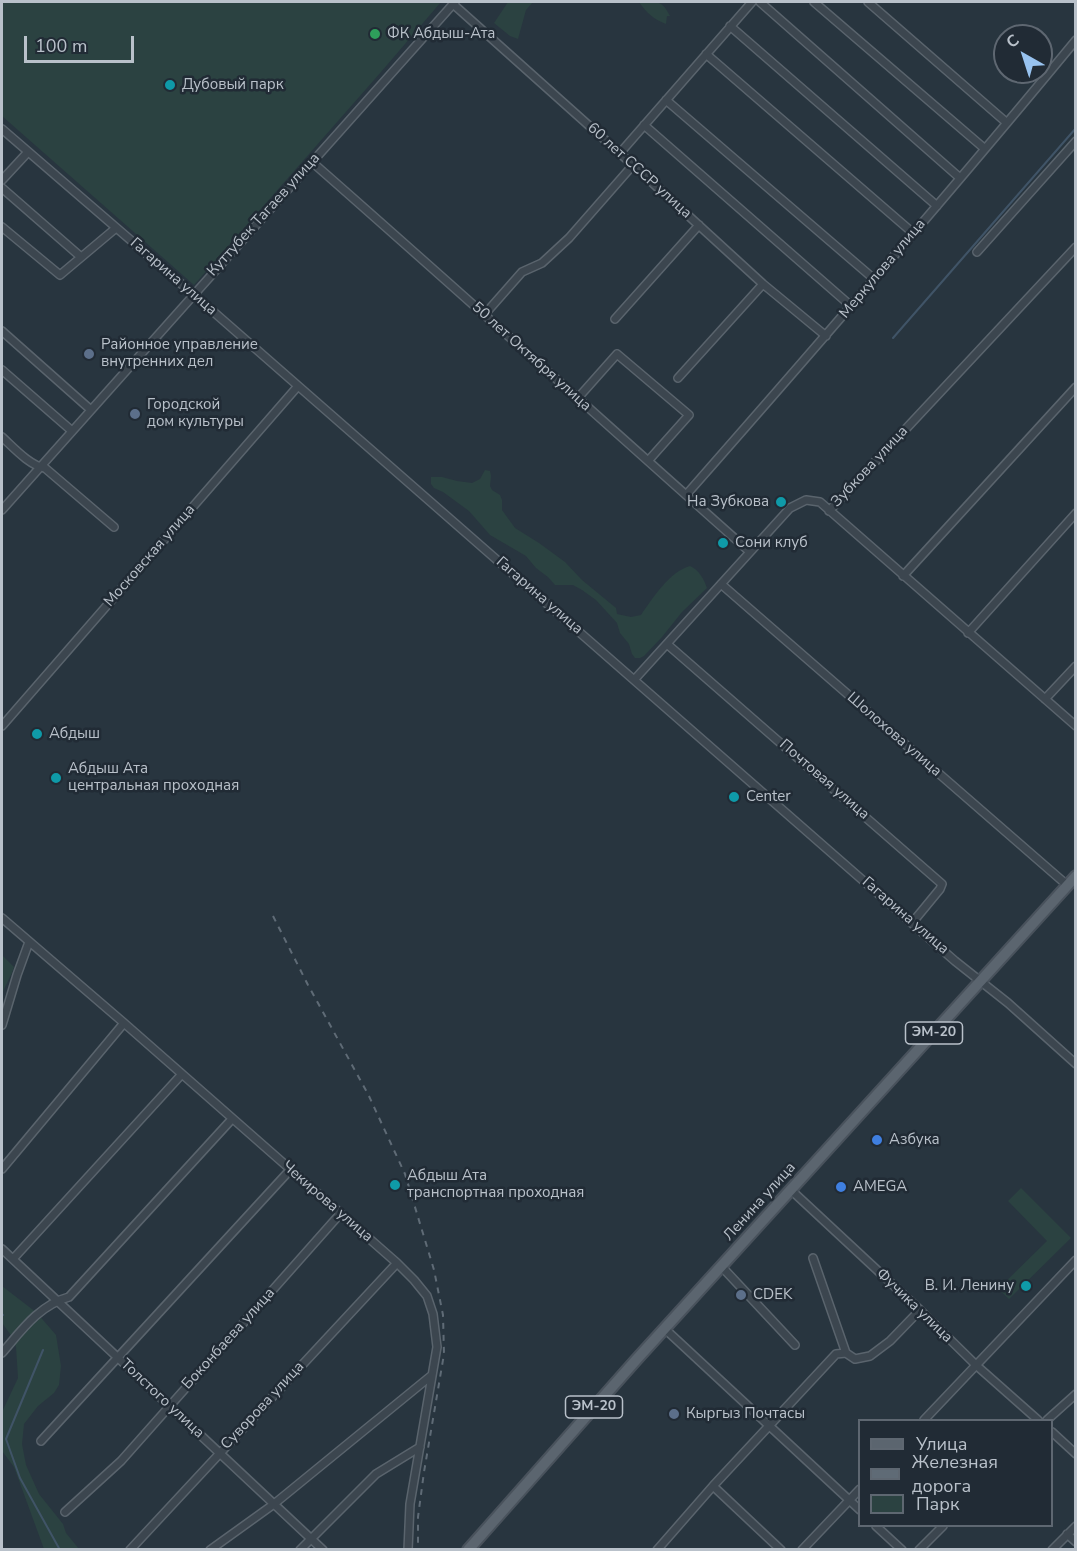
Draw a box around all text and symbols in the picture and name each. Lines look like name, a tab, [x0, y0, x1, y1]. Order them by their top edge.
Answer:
scale bar	[27, 24, 136, 62]
north arrow	[993, 24, 1053, 84]
place label: ФК Абдыш-Ата	[387, 25, 495, 43]
marker: ФК Абдыш-Ата	[368, 27, 382, 41]
text: С	[1002, 30, 1024, 54]
text: 100 m	[35, 34, 87, 58]
place label: Дубовый парк	[182, 76, 284, 94]
marker: Дубовый парк	[163, 78, 177, 92]
street label: 60 лет СССР улица	[583, 119, 695, 223]
street label: Куттубек Тагаев улица	[204, 150, 324, 280]
street label: Меркулова улица	[836, 216, 930, 322]
street label: Гагарина улица	[126, 234, 220, 320]
street label: 50 лет Октября улица	[468, 299, 594, 415]
place label: Районное управление внутренних дел	[101, 336, 258, 371]
marker: Районное управление внутренних дел	[82, 347, 96, 361]
place label: Городской дом культуры	[147, 396, 244, 431]
marker: Городской дом культуры	[128, 407, 142, 421]
street label: Зубкова улица	[828, 423, 912, 511]
place label: На Зубкова	[687, 493, 769, 511]
marker: На Зубкова	[774, 495, 788, 509]
street label: Московская улица	[101, 501, 199, 611]
place label: Сони клуб	[735, 534, 808, 552]
marker: Сони клуб	[716, 536, 730, 550]
street label: Гагарина улица	[492, 553, 586, 639]
street label: Шолохова улица	[843, 689, 945, 781]
place label: Абдыш	[49, 725, 100, 743]
marker: Абдыш	[30, 727, 44, 741]
street label: Почтовая улица	[775, 736, 873, 824]
place label: Абдыш Ата центральная проходная	[68, 760, 239, 795]
marker: Абдыш Ата центральная проходная	[49, 771, 63, 785]
place label: Center	[746, 788, 791, 806]
marker: Center	[727, 790, 741, 804]
street label: Гагарина улица	[858, 873, 952, 959]
road number: ЭМ-20	[906, 1022, 962, 1044]
place label: Азбука	[889, 1131, 940, 1149]
marker: Азбука	[870, 1133, 884, 1147]
street label: Чекирова улица	[278, 1158, 376, 1246]
street label: Ленина улица	[720, 1159, 800, 1245]
place label: Абдыш Ата транспортная проходная	[407, 1167, 584, 1202]
marker: Абдыш Ата транспортная проходная	[388, 1178, 402, 1192]
place label: AMEGA	[853, 1178, 907, 1196]
marker: AMEGA	[834, 1180, 848, 1194]
street label: Фучика улица	[872, 1265, 956, 1347]
place label: В. И. Ленину	[925, 1277, 1014, 1295]
marker: В. И. Ленину	[1019, 1279, 1033, 1293]
street label: Боконбаева улица	[179, 1285, 279, 1393]
place label: CDEK	[753, 1286, 792, 1304]
marker: CDEK	[734, 1288, 748, 1302]
street label: Толстого улица	[116, 1356, 208, 1442]
street label: Суворова улица	[218, 1358, 308, 1454]
road number: ЭМ-20	[566, 1396, 622, 1418]
place label: Кыргыз Почтасы	[686, 1405, 805, 1423]
marker: Кыргыз Почтасы	[667, 1407, 681, 1421]
legend	[858, 1419, 1053, 1527]
text: Улица	[916, 1432, 967, 1456]
text: Железная дорога	[912, 1450, 998, 1498]
text: Парк	[916, 1492, 959, 1516]

